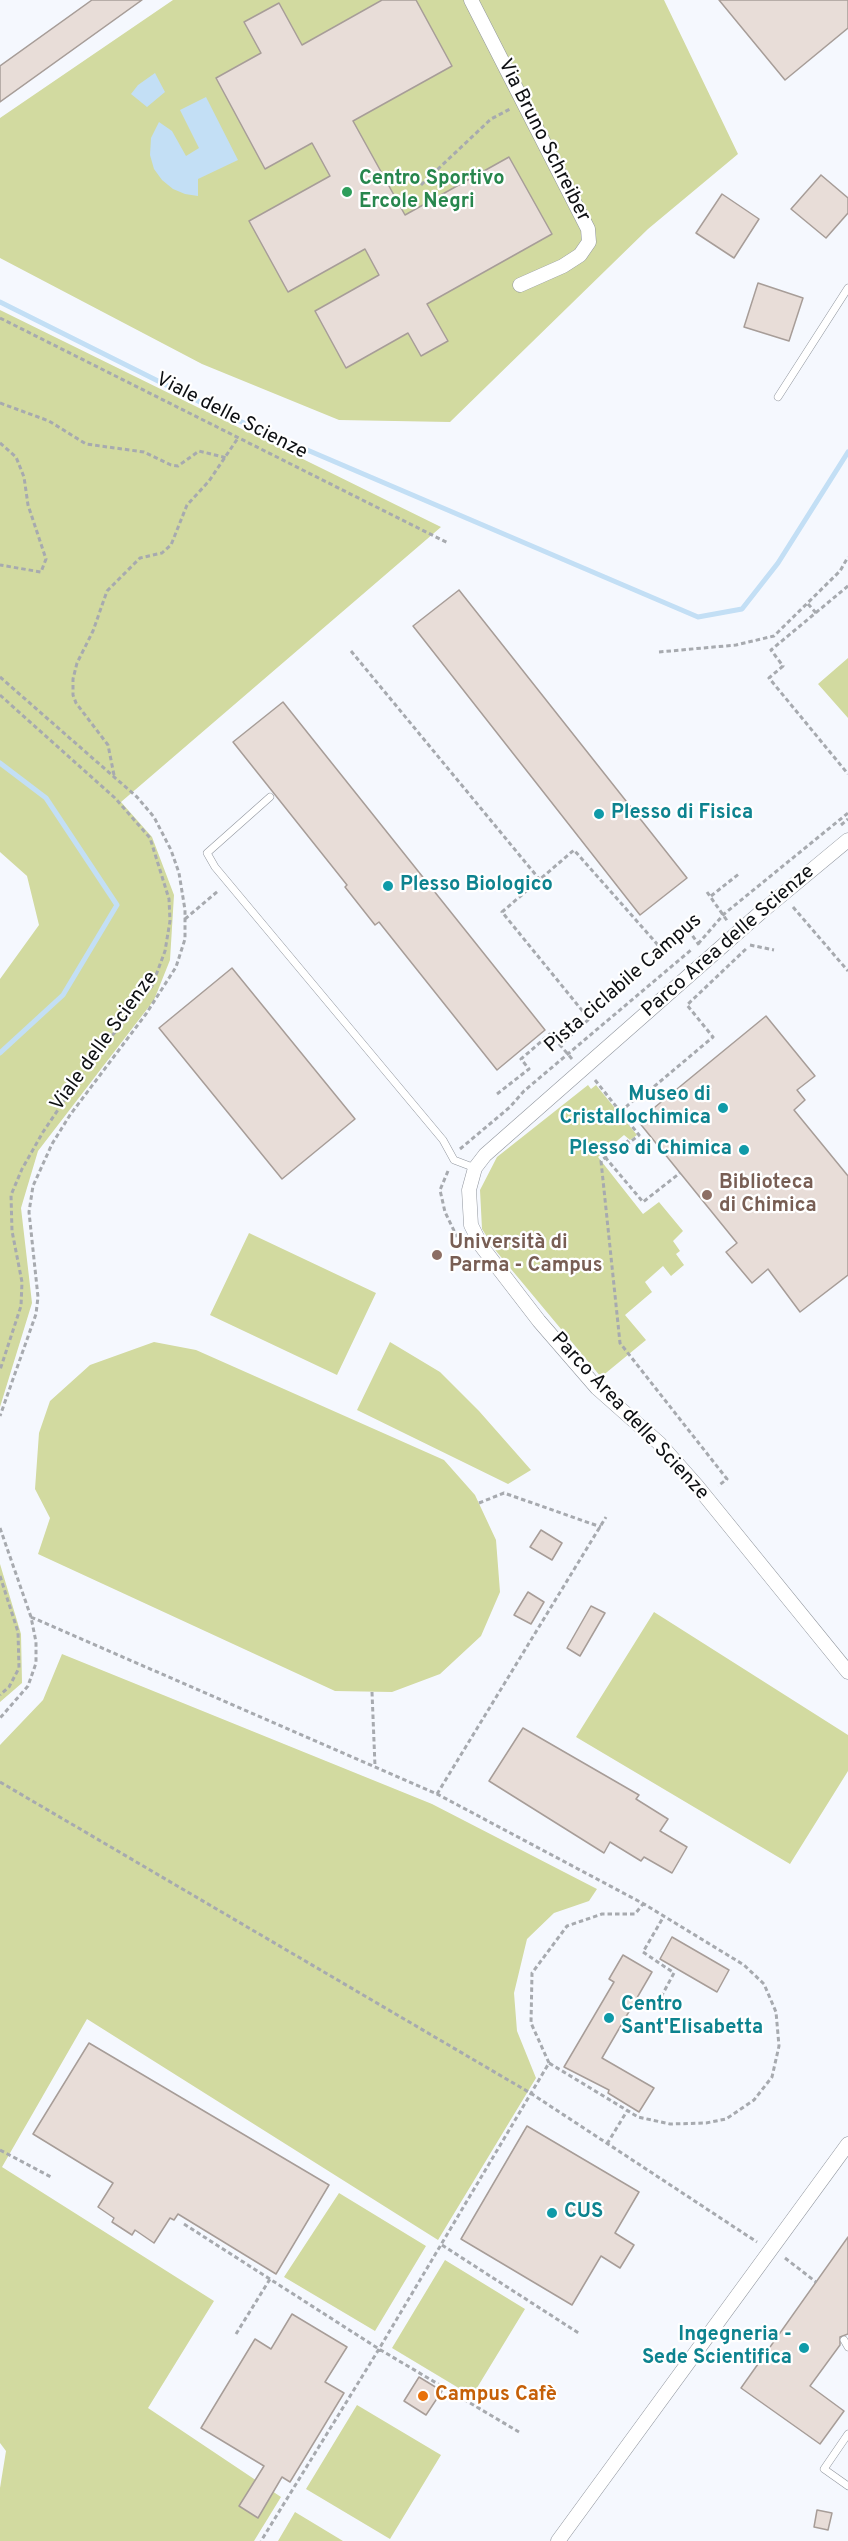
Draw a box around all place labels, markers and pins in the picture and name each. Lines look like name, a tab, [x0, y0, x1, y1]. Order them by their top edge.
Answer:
place label: Centro Sportivo Ercole Negri	[359, 168, 504, 215]
marker: Centro Sportivo Ercole Negri	[340, 185, 354, 199]
place label: Plesso di Fisica	[611, 802, 753, 826]
marker: Plesso di Fisica	[592, 807, 606, 821]
place label: Plesso Biologico	[400, 874, 553, 898]
marker: Plesso Biologico	[381, 879, 395, 893]
place label: Museo di Cristallochimica	[559, 1084, 711, 1131]
marker: Museo di Cristallochimica	[716, 1101, 730, 1115]
place label: Plesso di Chimica	[569, 1138, 732, 1162]
marker: Plesso di Chimica	[737, 1143, 751, 1157]
place label: Biblioteca di Chimica	[719, 1172, 817, 1219]
marker: Biblioteca di Chimica	[700, 1188, 714, 1202]
place label: Università di Parma - Campus	[449, 1232, 603, 1279]
marker: Università di Parma - Campus	[430, 1248, 444, 1262]
place label: Centro Sant'Elisabetta	[621, 1994, 763, 2041]
marker: Centro Sant'Elisabetta	[602, 2011, 616, 2025]
place label: CUS	[564, 2201, 603, 2225]
marker: CUS	[545, 2206, 559, 2220]
place label: Ingegneria - Sede Scientifica	[642, 2324, 792, 2371]
marker: Ingegneria - Sede Scientifica	[797, 2341, 811, 2355]
place label: Campus Cafè	[435, 2384, 557, 2408]
marker: Campus Cafè	[416, 2389, 430, 2403]

